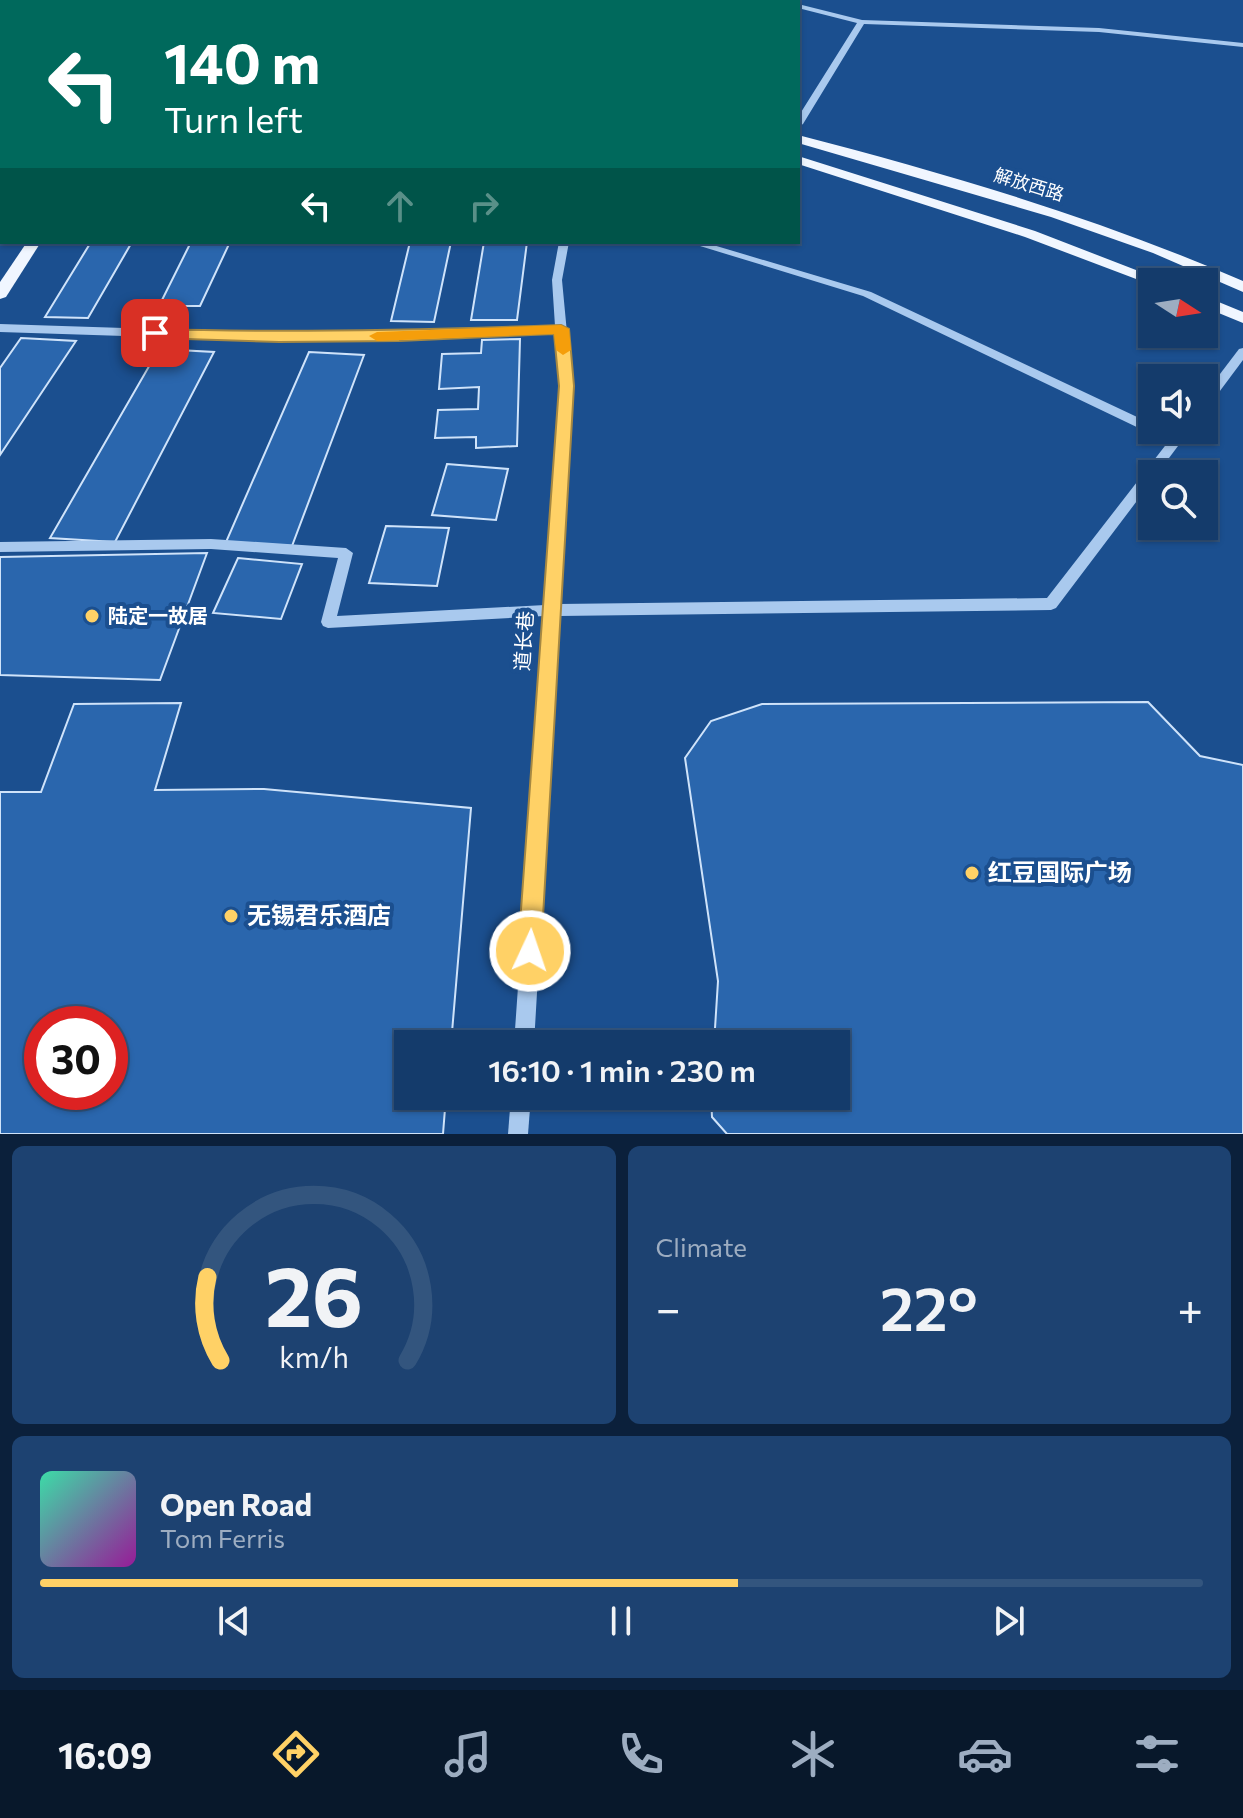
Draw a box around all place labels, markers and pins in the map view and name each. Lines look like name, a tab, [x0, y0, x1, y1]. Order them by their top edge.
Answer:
pin	[121, 299, 189, 367]
place label: 陆定一故居	[108, 603, 208, 627]
marker: 陆定一故居	[83, 607, 101, 625]
place label: 红豆国际广场	[988, 857, 1132, 886]
marker: 红豆国际广场	[963, 864, 981, 882]
place label: 无锡君乐酒店	[247, 900, 391, 929]
marker: 无锡君乐酒店	[222, 907, 240, 925]

